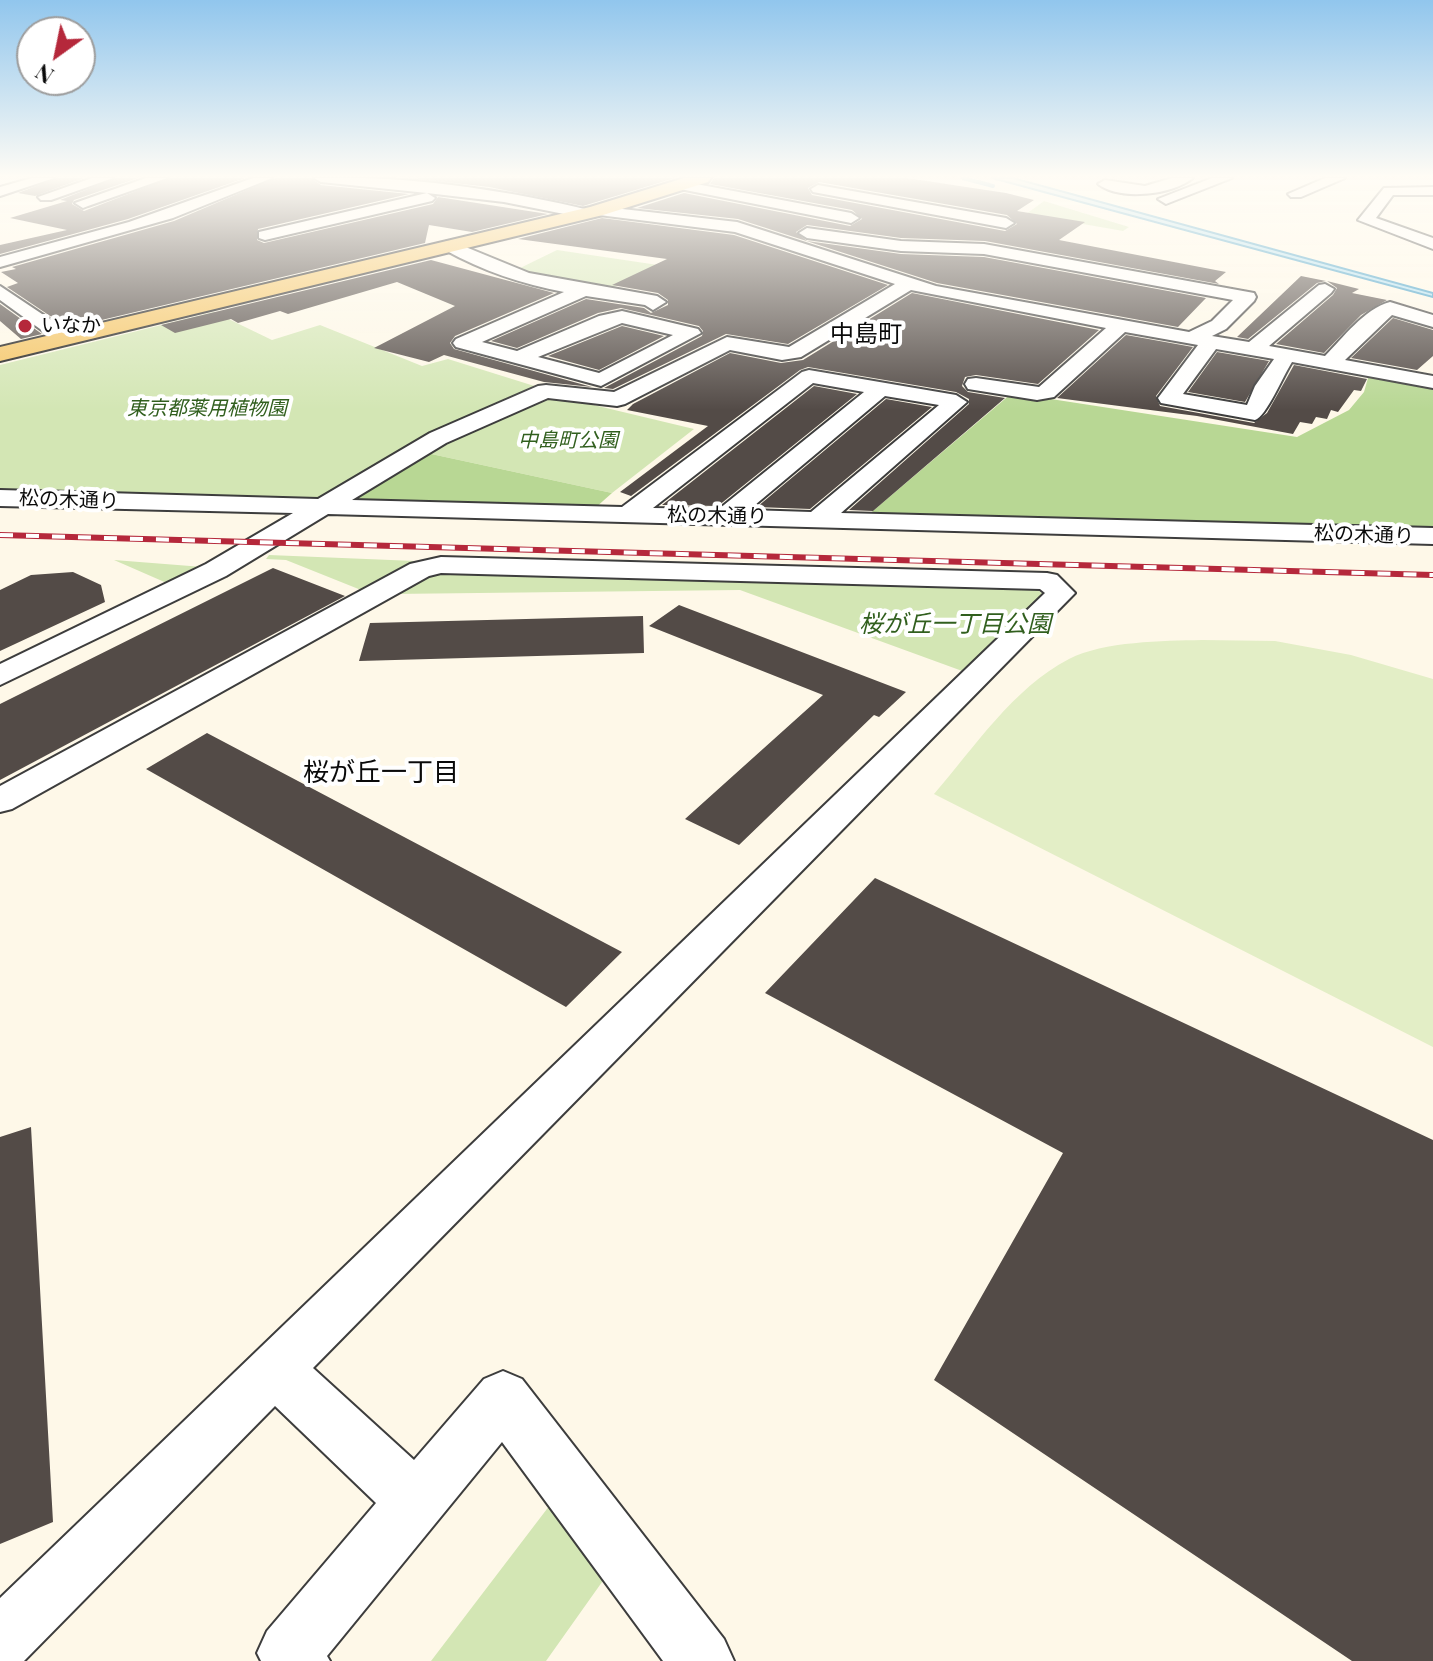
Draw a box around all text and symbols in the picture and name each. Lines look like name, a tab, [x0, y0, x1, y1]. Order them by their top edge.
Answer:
north arrow	[16, 16, 96, 96]
text: N	[29, 58, 59, 91]
place label: いなか	[41, 314, 101, 338]
marker: いなか	[16, 317, 34, 335]
district label: 中島町	[830, 321, 902, 349]
park label: 東京都薬用植物園	[127, 397, 287, 421]
park label: 中島町公園	[518, 429, 618, 453]
street label: 松の木通り	[19, 486, 119, 514]
street label: 松の木通り	[667, 503, 767, 529]
street label: 松の木通り	[1314, 521, 1414, 549]
park label: 桜が丘一丁目公園	[859, 611, 1051, 639]
district label: 桜が丘一丁目	[303, 757, 459, 789]

